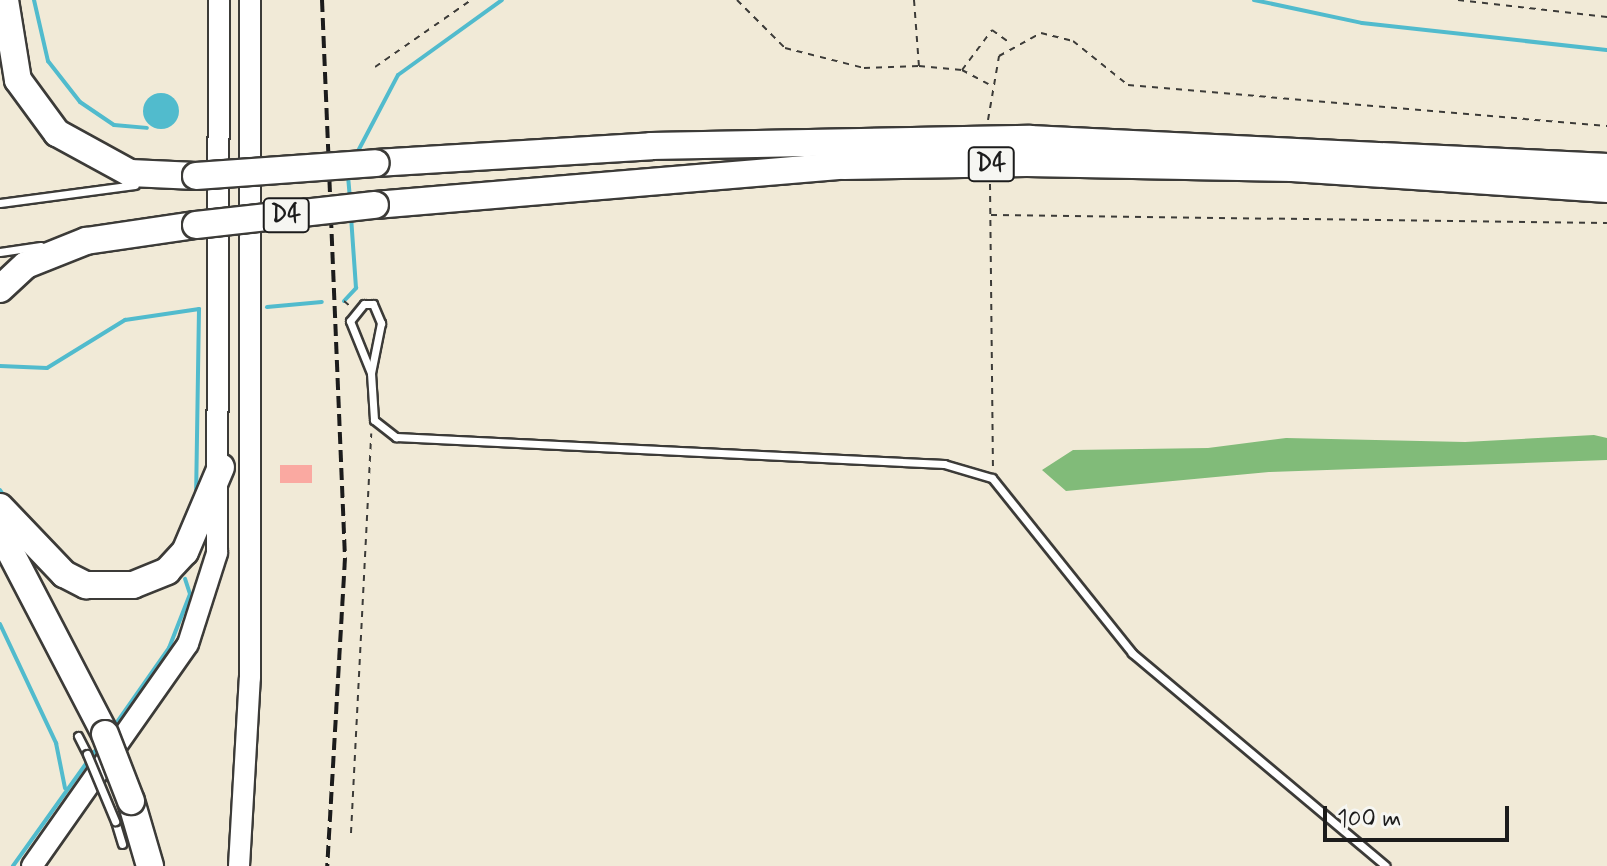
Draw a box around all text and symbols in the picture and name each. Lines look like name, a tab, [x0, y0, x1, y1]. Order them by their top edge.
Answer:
road number: D4	[967, 144, 1015, 184]
road number: D4	[262, 195, 310, 235]
scale bar	[1327, 790, 1513, 840]
text: 100 m	[1337, 804, 1401, 835]

